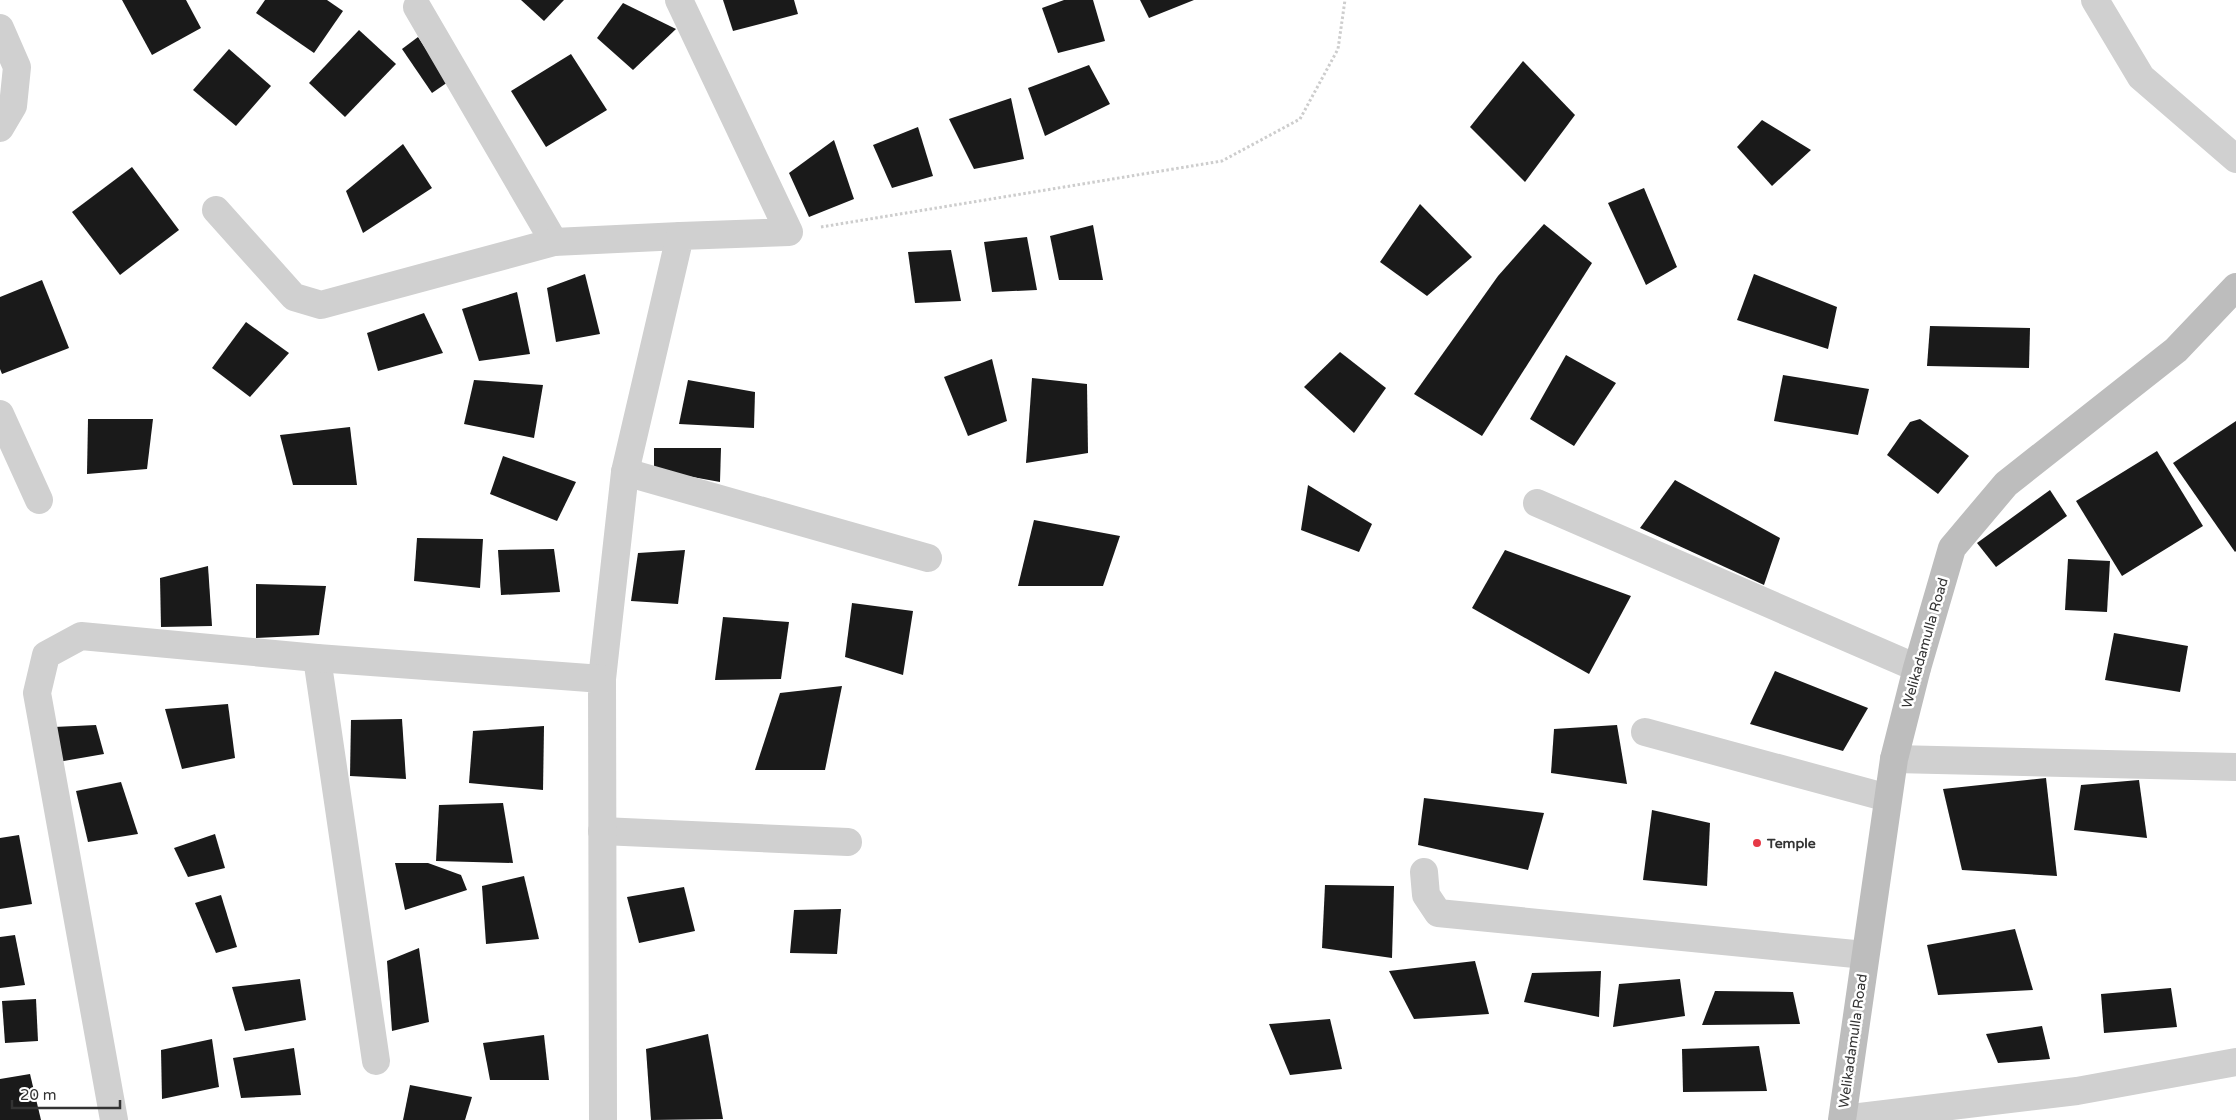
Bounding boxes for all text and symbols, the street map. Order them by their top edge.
street label: Welikadamulla Road [1898,576,1952,710]
place label: Temple [1766,835,1816,852]
marker: Temple [1751,837,1763,849]
street label: Welikadamulla Road [1835,973,1871,1109]
scale bar [12,1078,120,1110]
text: 20 m [20,1086,57,1104]

